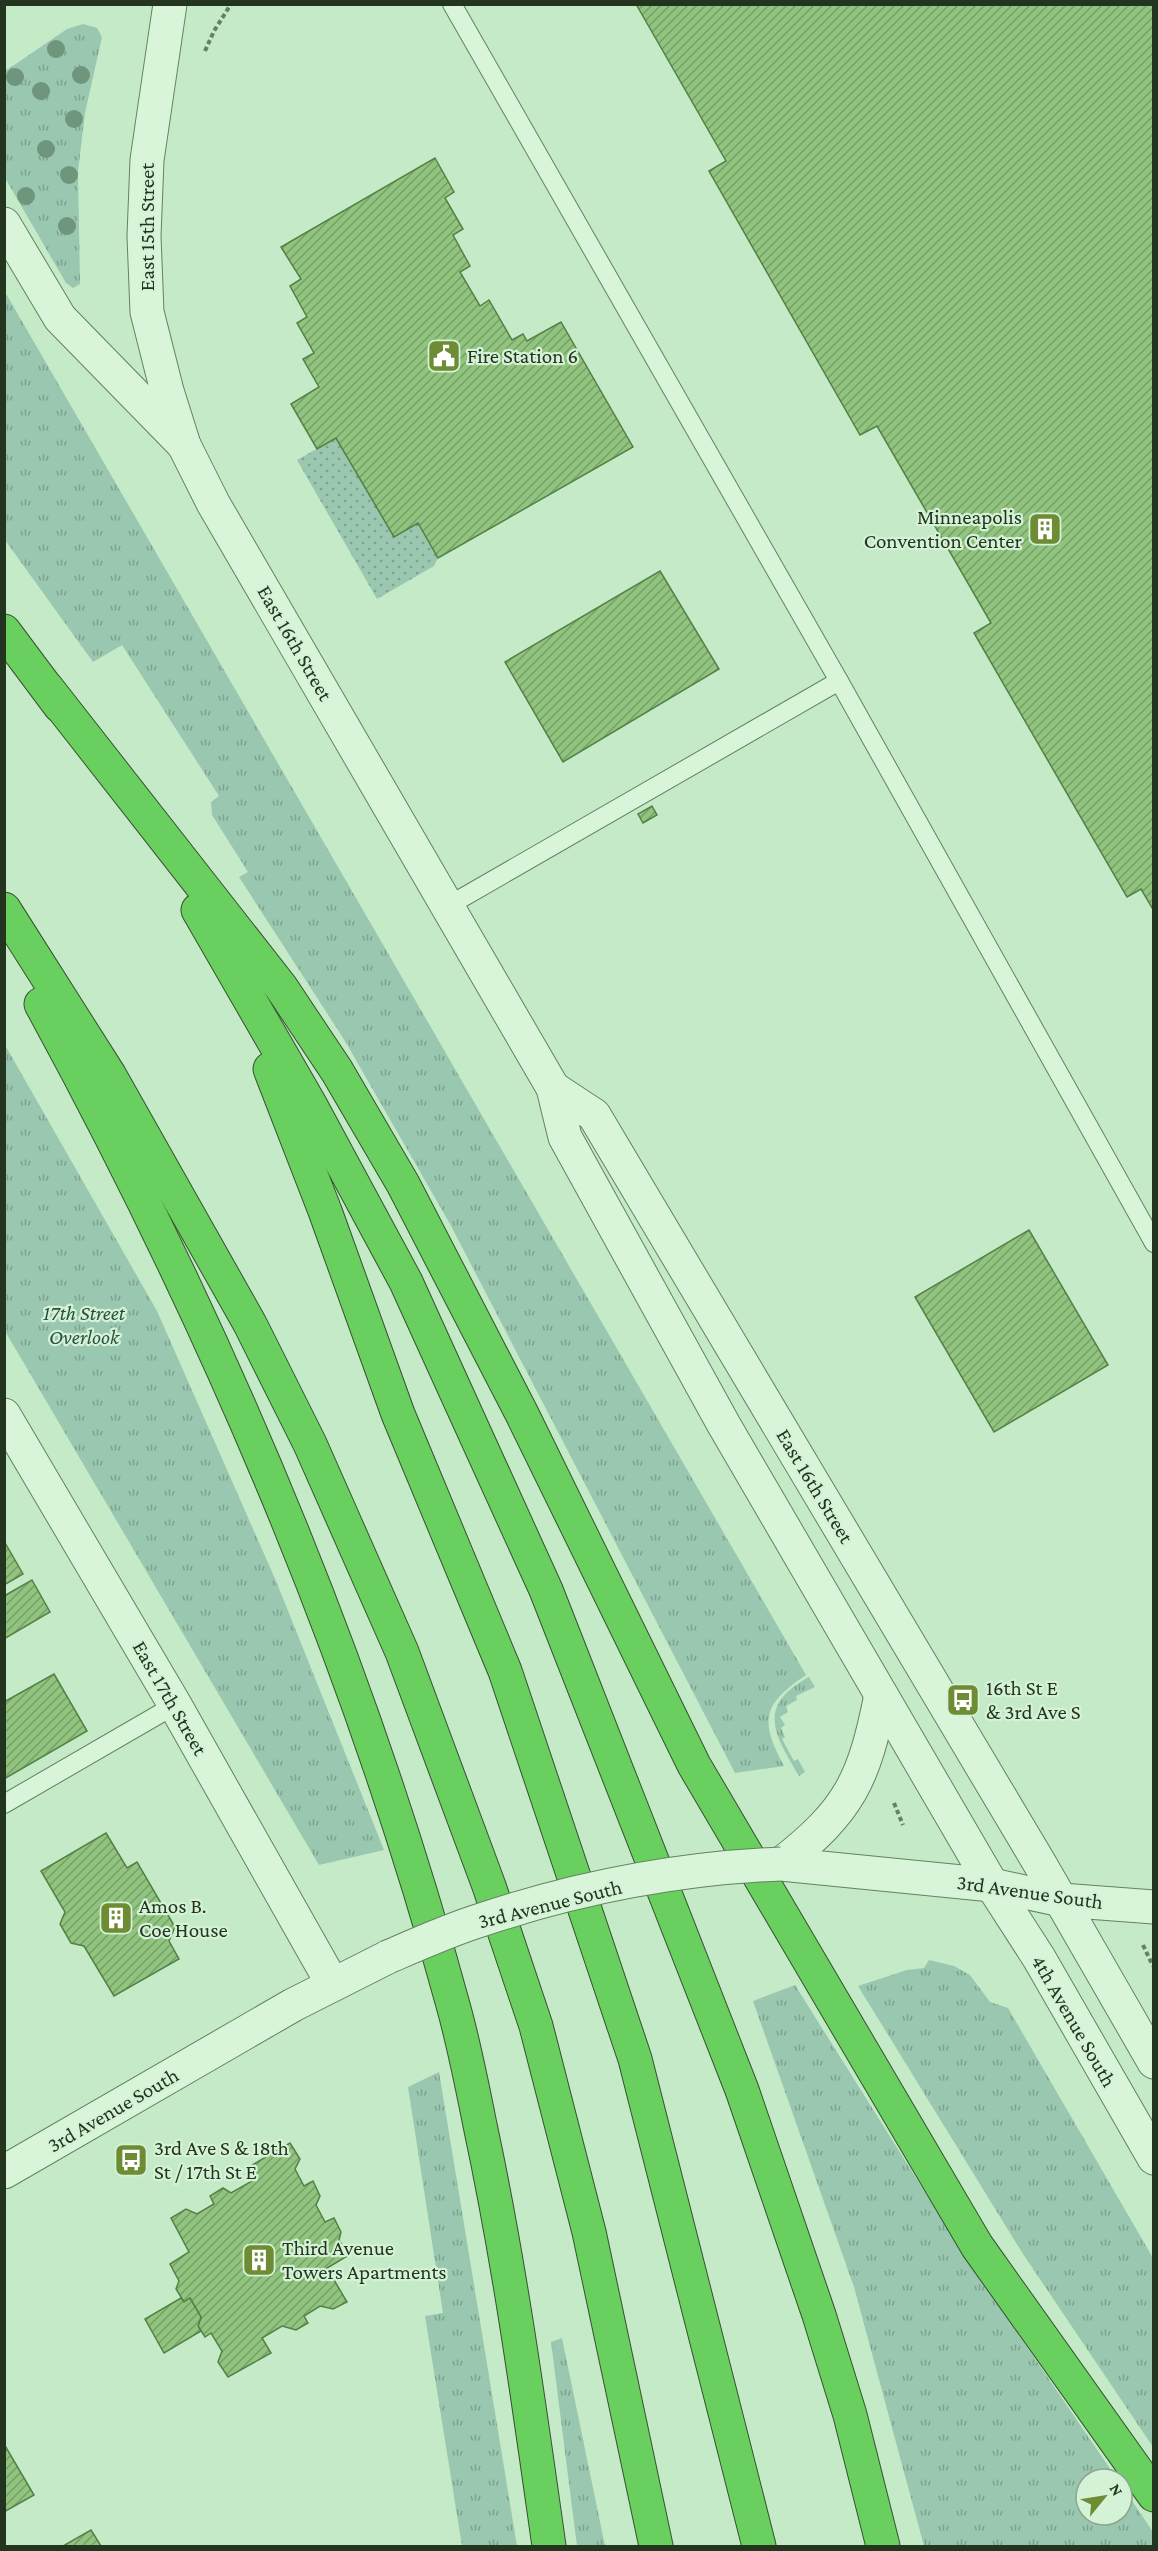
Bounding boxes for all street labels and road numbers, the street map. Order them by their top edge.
street label: East 15th Street [135,162,159,291]
street label: East 16th Street [252,581,338,706]
street label: East 16th Street [771,1424,859,1548]
street label: East 17th Street [128,1636,213,1760]
street label: 3rd Avenue South [955,1870,1105,1914]
street label: 3rd Avenue South [476,1875,624,1933]
street label: 4th Avenue South [1027,1951,1121,2091]
street label: 3rd Avenue South [43,2063,183,2157]

